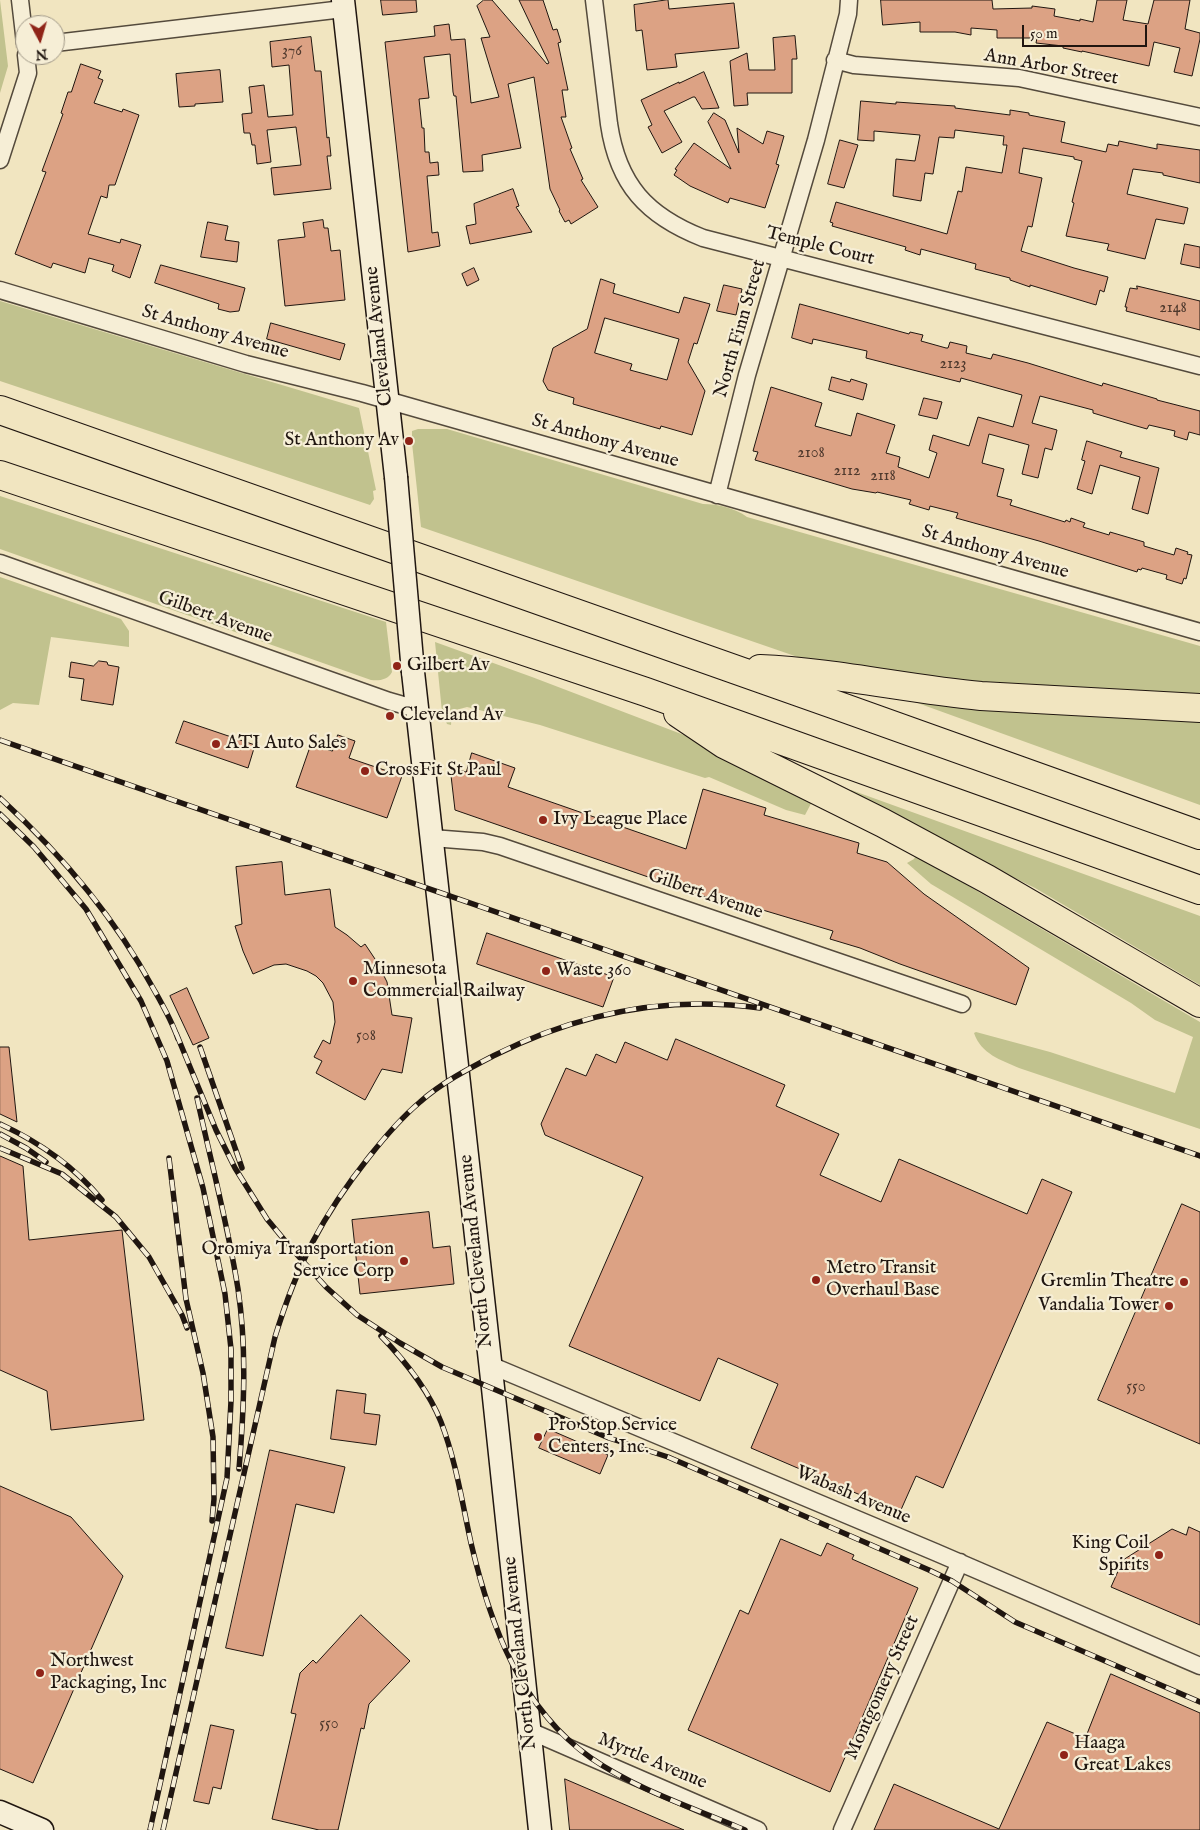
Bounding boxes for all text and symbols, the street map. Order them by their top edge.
north arrow [15,15,65,65]
scale bar [1025,15,1150,47]
text: 50 m [1030,24,1058,43]
house number: 376 [282,42,302,62]
text: N [34,44,48,64]
street label: Ann Arbor Street [982,45,1120,91]
street label: Temple Court [763,223,877,271]
street label: North Finn Street [710,257,772,401]
street label: Cleveland Avenue [361,265,399,407]
house number: 2148 [1159,299,1187,319]
street label: St Anthony Avenue [139,301,291,365]
house number: 2123 [940,355,966,375]
street label: St Anthony Avenue [529,410,681,474]
place label: St Anthony Av [285,430,399,452]
marker: St Anthony Av [403,435,415,447]
house number: 2108 [797,444,825,464]
house number: 2112 [834,462,860,482]
house number: 2118 [870,467,896,487]
street label: St Anthony Avenue [919,521,1071,585]
street label: Gilbert Avenue [155,587,275,649]
place label: Gilbert Av [407,655,490,677]
marker: Gilbert Av [391,660,403,672]
place label: Cleveland Av [400,705,503,727]
marker: Cleveland Av [384,710,396,722]
place label: ATI Auto Sales [226,733,347,755]
marker: ATI Auto Sales [210,738,222,750]
place label: CrossFit St Paul [375,760,501,782]
marker: CrossFit St Paul [359,765,371,777]
place label: Ivy League Place [553,809,688,831]
marker: Ivy League Place [537,814,549,826]
street label: Gilbert Avenue [645,865,765,925]
place label: Minnesota Commercial Railway [363,959,525,1003]
place label: Waste 360 [556,960,632,982]
marker: Waste 360 [540,965,552,977]
marker: Minnesota Commercial Railway [347,975,359,987]
house number: 508 [356,1027,376,1047]
street label: North Cleveland Avenue [456,1153,498,1349]
place label: Oromiya Transportation Service Corp [201,1239,394,1283]
marker: Oromiya Transportation Service Corp [398,1255,410,1267]
place label: Metro Transit Overhaul Base [826,1258,939,1302]
place label: Gremlin Theatre [1041,1271,1174,1293]
marker: Metro Transit Overhaul Base [810,1274,822,1286]
marker: Gremlin Theatre [1178,1276,1190,1288]
place label: Vandalia Tower [1038,1295,1159,1317]
marker: Vandalia Tower [1163,1300,1175,1312]
house number: 550 [1126,1378,1146,1398]
place label: Pro Stop Service Centers, Inc. [548,1415,677,1459]
marker: Pro Stop Service Centers, Inc. [532,1431,544,1443]
street label: Wabash Avenue [792,1462,914,1530]
place label: King Coil Spirits [1072,1533,1149,1577]
marker: King Coil Spirits [1153,1549,1165,1561]
street label: North Cleveland Avenue [500,1555,542,1751]
street label: Montgomery Street [841,1612,925,1764]
place label: Northwest Packaging, Inc [50,1651,167,1695]
marker: Northwest Packaging, Inc [34,1667,46,1679]
house number: 550 [319,1715,339,1735]
street label: Myrtle Avenue [594,1729,710,1795]
place label: Haaga Great Lakes [1074,1733,1171,1777]
marker: Haaga Great Lakes [1058,1749,1070,1761]

